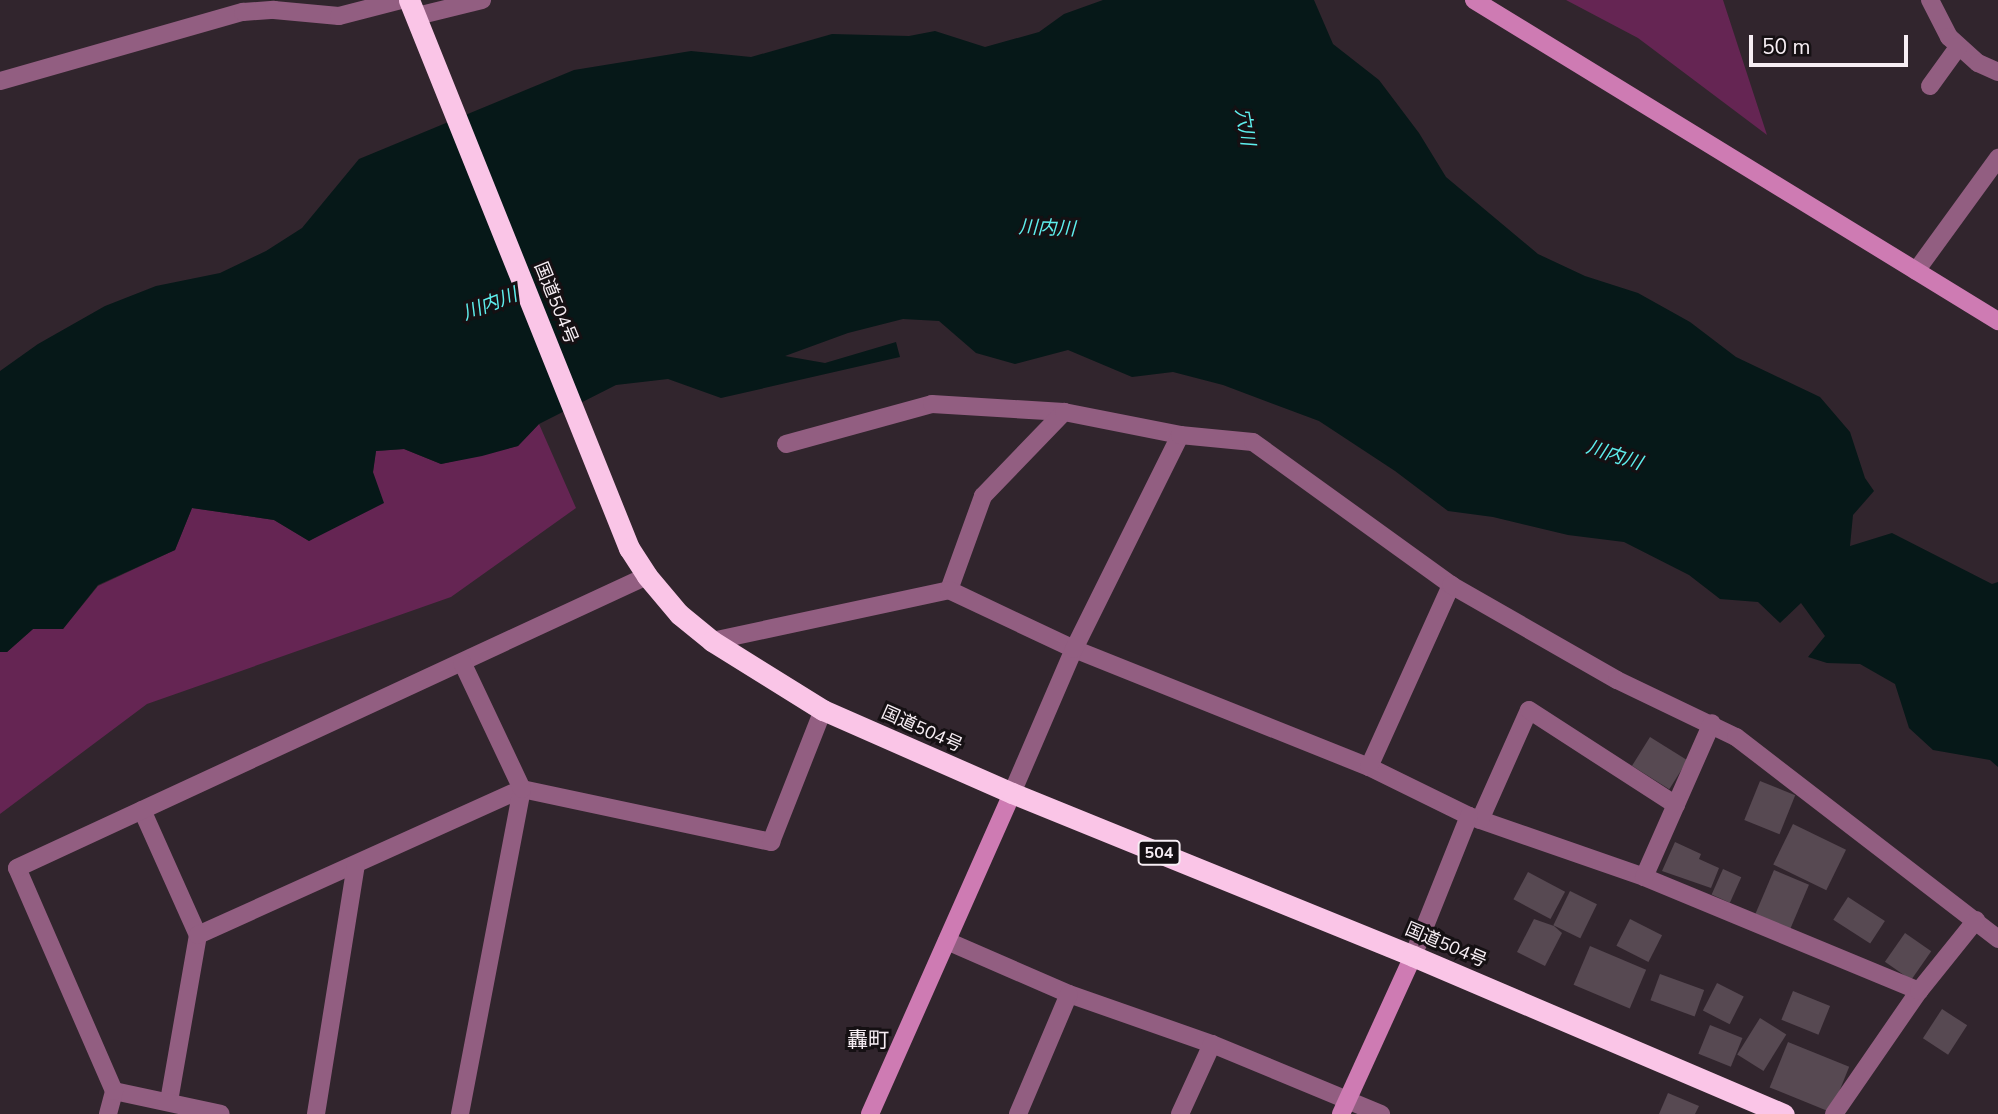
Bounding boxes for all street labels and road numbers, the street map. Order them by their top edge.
street label: 国道504号 [530,259,582,347]
street label: 国道504号 [878,702,966,756]
road number: 504 [1136,840,1182,866]
street label: 国道504号 [1402,918,1490,972]

